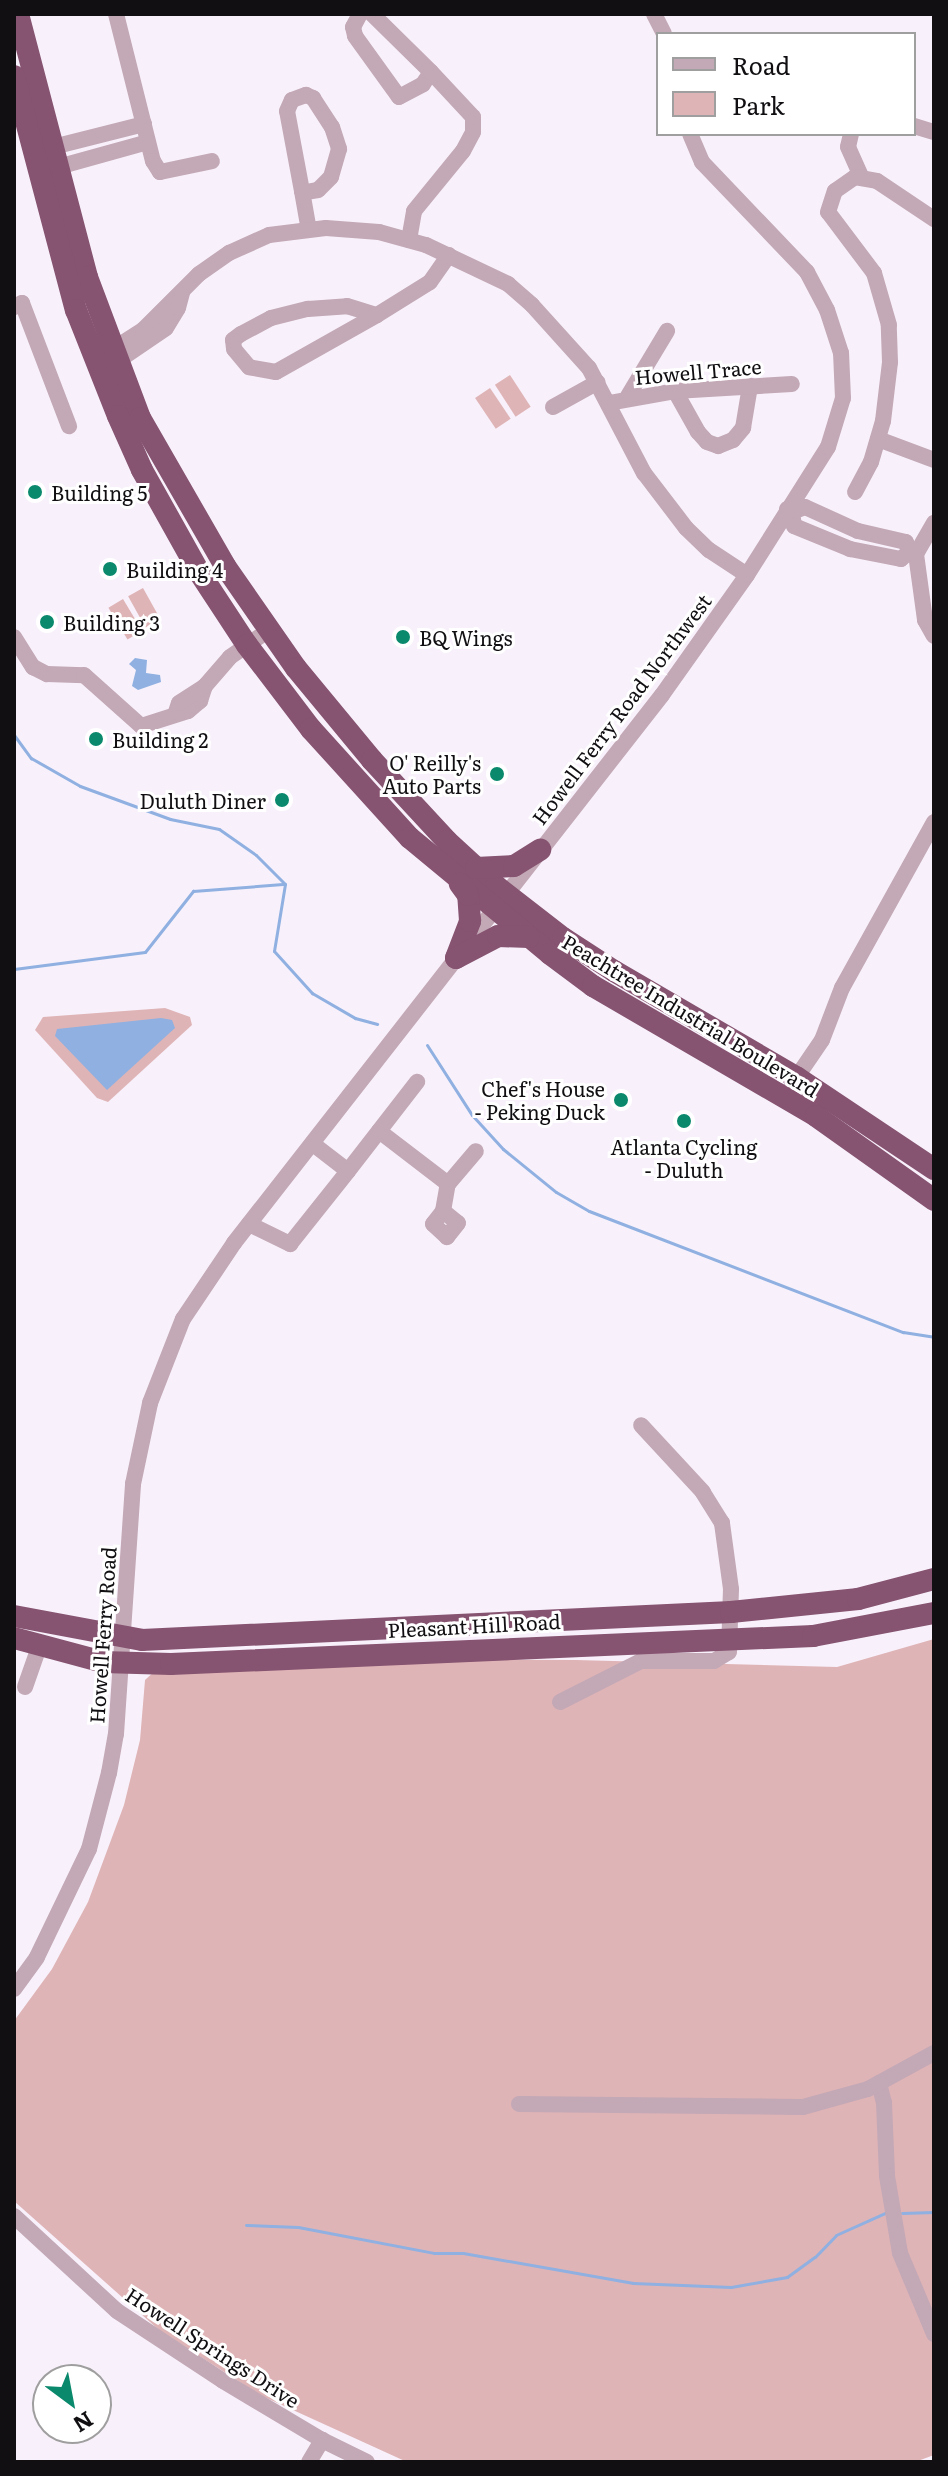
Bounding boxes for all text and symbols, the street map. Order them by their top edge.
legend [656,32,916,136]
text: Road [732,47,790,82]
text: Park [732,87,785,122]
street label: Howell Trace [634,354,762,388]
place label: Building 5 [51,480,147,504]
marker: Building 5 [26,483,44,501]
place label: Building 4 [126,557,223,581]
marker: Building 4 [101,560,119,578]
street label: Howell Ferry Road Northwest [526,589,716,829]
place label: Building 3 [63,610,160,634]
marker: Building 3 [38,613,56,631]
place label: BQ Wings [419,625,513,649]
marker: BQ Wings [394,628,412,646]
place label: Building 2 [112,727,208,751]
marker: Building 2 [87,730,105,748]
place label: O' Reilly's Auto Parts [383,750,481,797]
marker: O' Reilly's Auto Parts [488,765,506,783]
place label: Duluth Diner [139,788,266,812]
marker: Duluth Diner [273,791,291,809]
street label: Peachtree Industrial Boulevard [558,929,824,1101]
place label: Chef's House - Peking Duck [475,1076,605,1123]
marker: Chef's House - Peking Duck [612,1091,630,1109]
marker: Atlanta Cycling - Duluth [675,1112,693,1130]
place label: Atlanta Cycling - Duluth [611,1134,757,1181]
street label: Howell Ferry Road [84,1546,120,1724]
street label: Pleasant Hill Road [387,1608,561,1642]
street label: Howell Springs Drive [122,2282,304,2412]
north arrow [32,2364,112,2444]
text: N [67,2404,100,2442]

